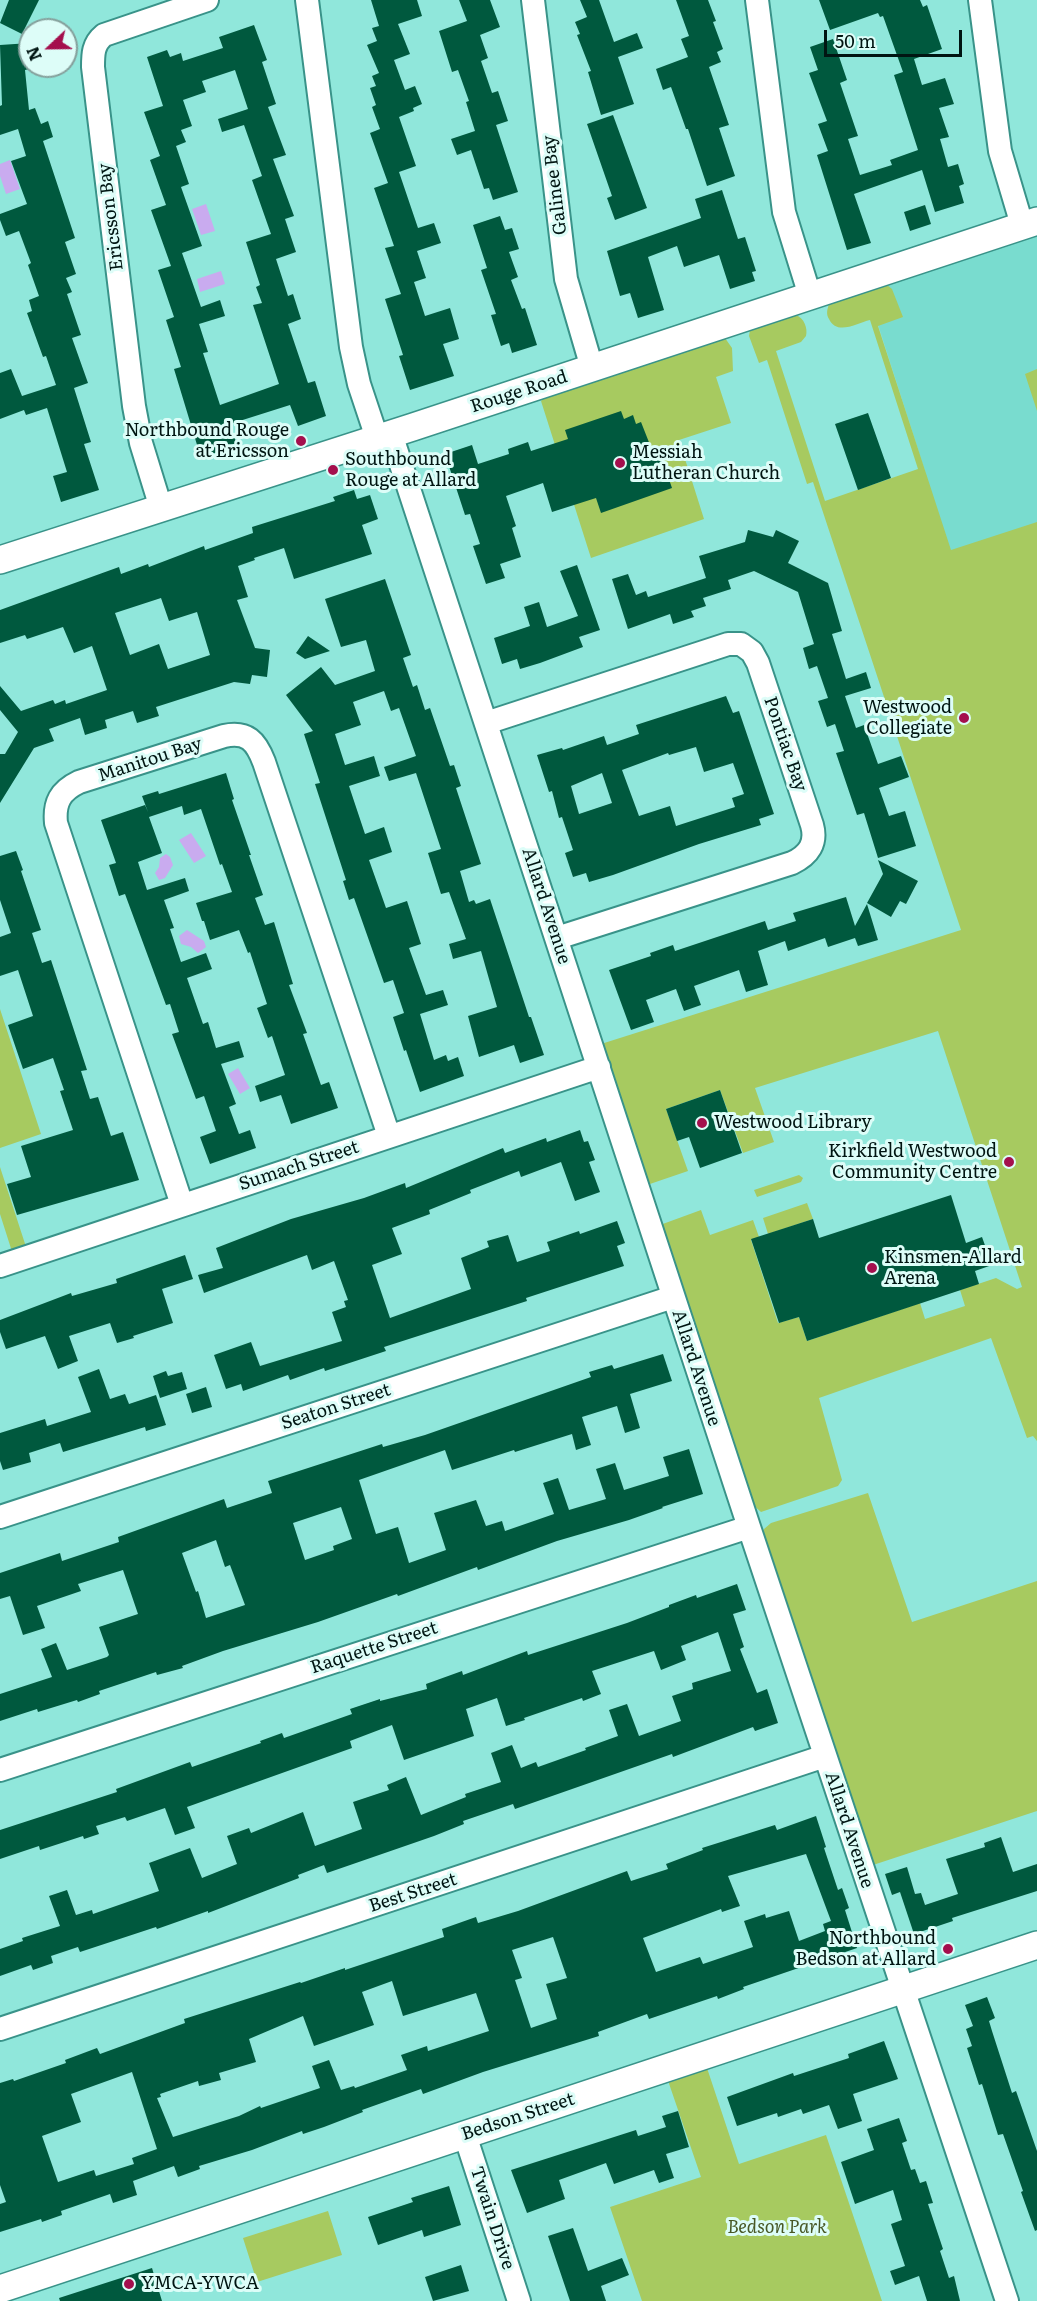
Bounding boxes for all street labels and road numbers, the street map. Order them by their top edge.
street label: Galinee Bay [538,134,572,236]
street label: Ericsson Bay [94,162,128,272]
street label: Rouge Road [468,366,570,418]
street label: Pontiac Bay [759,694,811,794]
street label: Manitou Bay [95,733,205,787]
street label: Allard Avenue [517,845,575,967]
street label: Sumach Street [236,1136,362,1196]
street label: Allard Avenue [667,1307,725,1429]
street label: Seaton Street [279,1379,393,1435]
street label: Raquette Street [308,1617,440,1679]
street label: Allard Avenue [820,1769,878,1891]
street label: Best Street [366,1869,460,1917]
street label: Bedson Street [459,2089,577,2145]
street label: Twain Drive [465,2164,519,2272]

